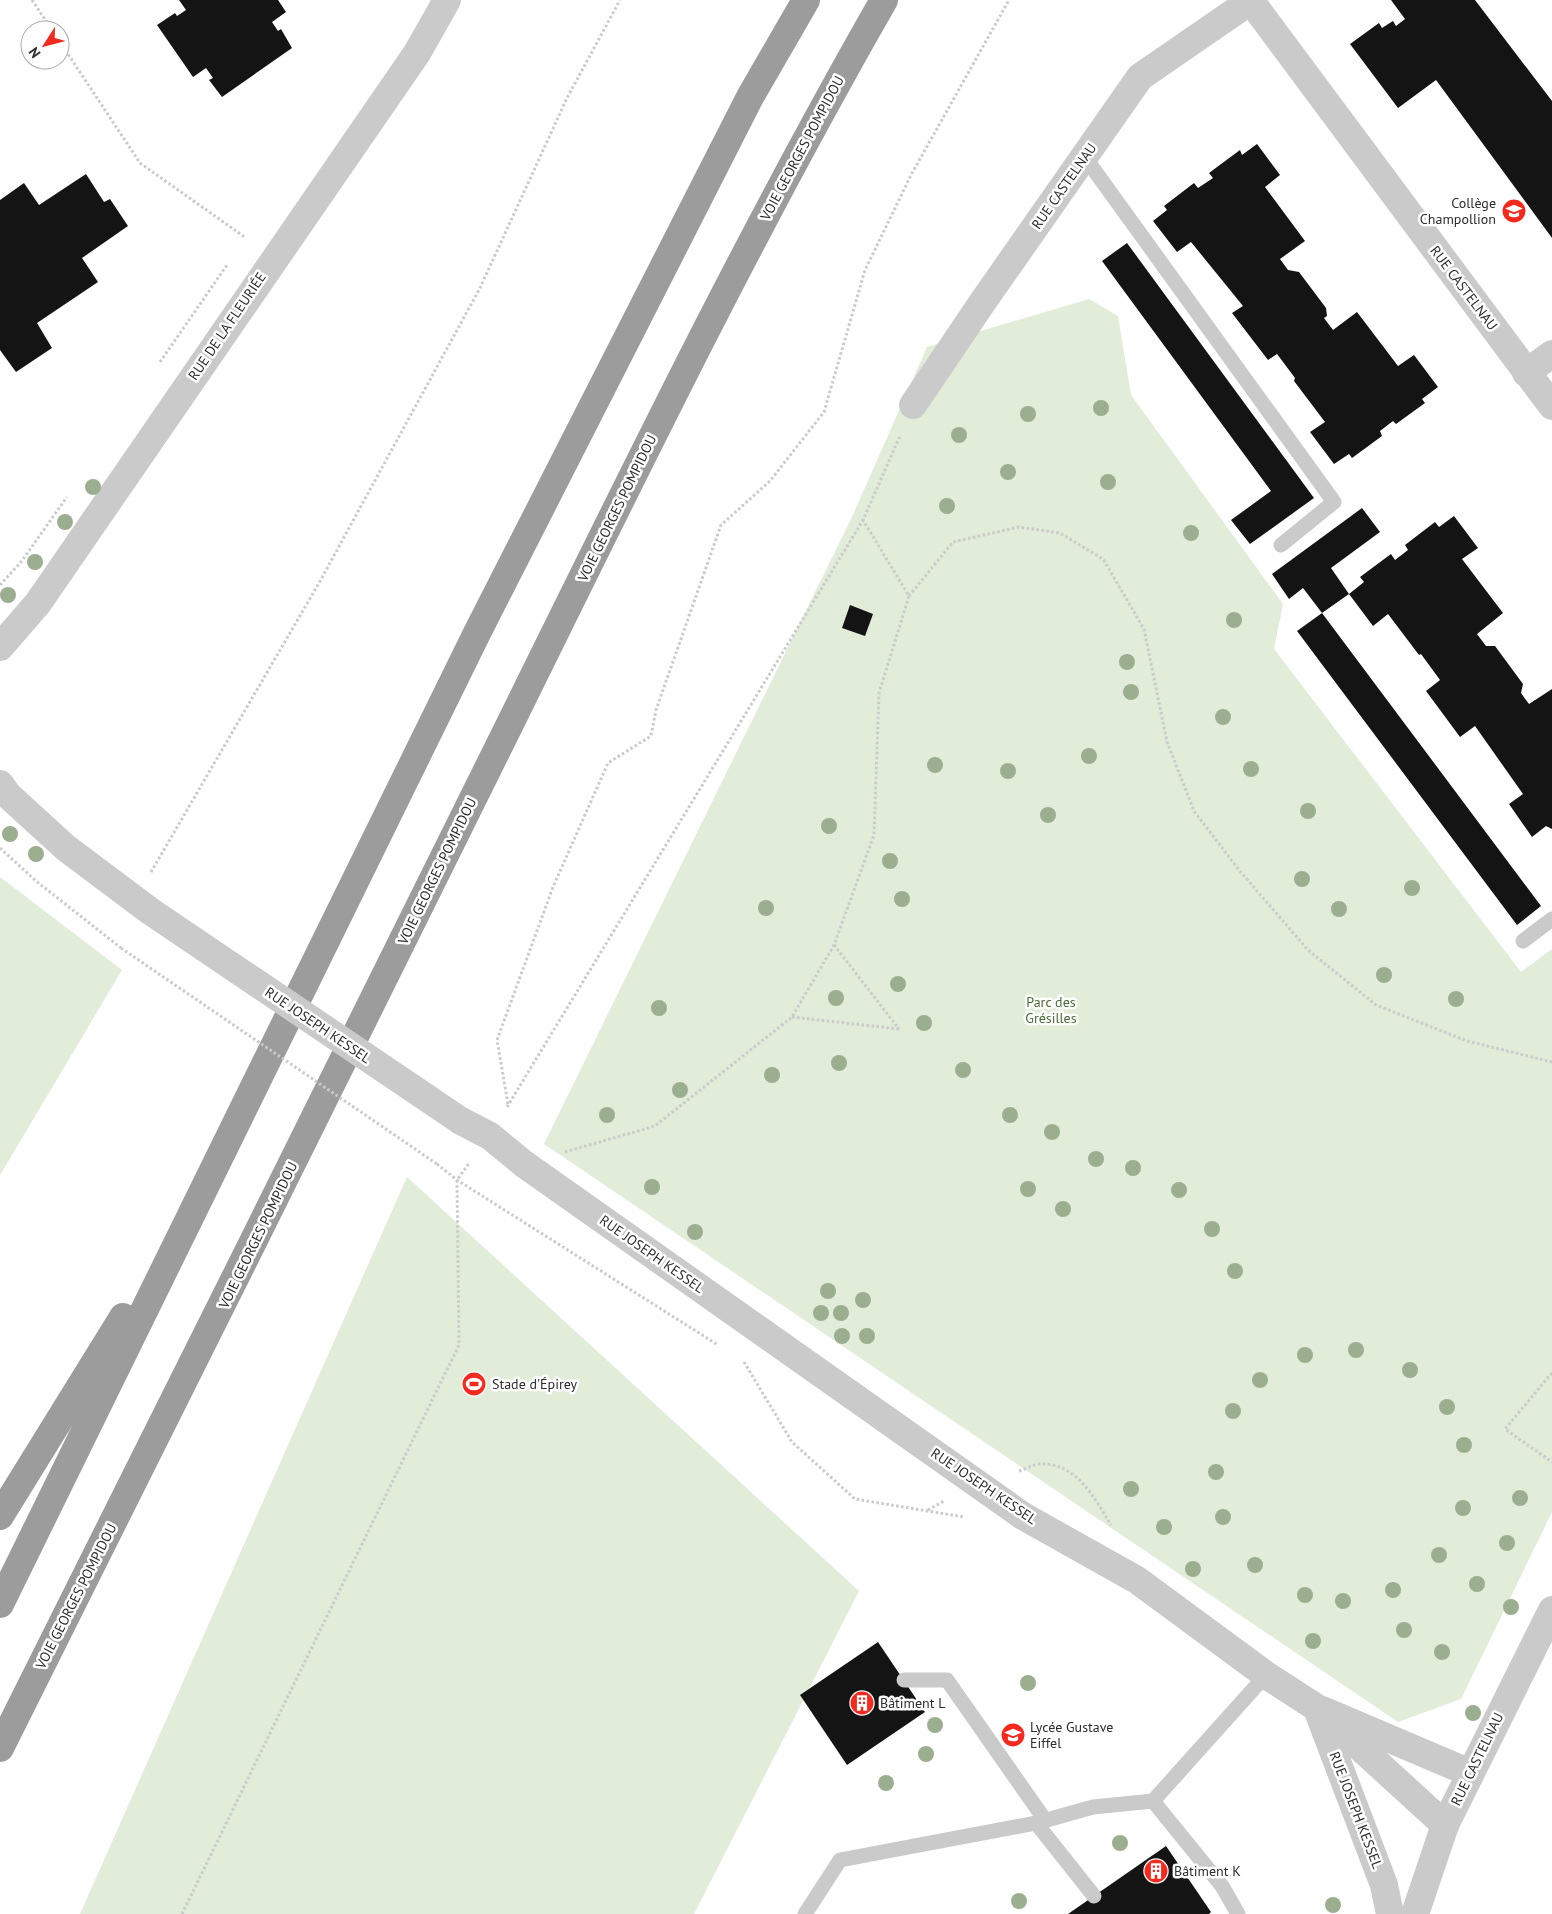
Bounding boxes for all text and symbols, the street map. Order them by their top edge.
north arrow [20,20,70,70]
text: N [24,44,44,62]
street label: VOIE GEORGES POMPIDOU [756,73,848,224]
street label: RUE CASTELNAU [1028,139,1100,233]
place label: Collège Champollion [1420,194,1496,228]
school or university icon: Collège Champollion [1501,198,1527,224]
street label: RUE CASTELNAU [1426,242,1502,334]
street label: RUE DE LA FLEURIÉE [184,269,270,383]
street label: VOIE GEORGES POMPIDOU [573,432,660,585]
street label: VOIE GEORGES POMPIDOU [393,795,480,948]
street label: RUE JOSEPH KESSEL [262,983,374,1067]
park label: Parc des Grésilles [1025,993,1077,1027]
street label: VOIE GEORGES POMPIDOU [214,1159,301,1312]
street label: RUE JOSEPH KESSEL [596,1211,708,1297]
sports icon: Stade d'Épirey [461,1371,487,1397]
place label: Stade d'Épirey [492,1375,577,1393]
street label: RUE JOSEPH KESSEL [928,1444,1040,1528]
street label: VOIE GEORGES POMPIDOU [31,1520,121,1673]
building icon: Bâtiment L [849,1690,875,1716]
place label: Bâtiment L [880,1694,945,1712]
street label: RUE CASTELNAU [1447,1710,1507,1808]
place label: Lycée Gustave Eiffel [1030,1718,1113,1752]
school or university icon: Lycée Gustave Eiffel [1000,1722,1026,1748]
street label: RUE JOSEPH KESSEL [1325,1749,1387,1871]
building icon: Bâtiment K [1143,1858,1169,1884]
place label: Bâtiment K [1174,1862,1241,1880]

